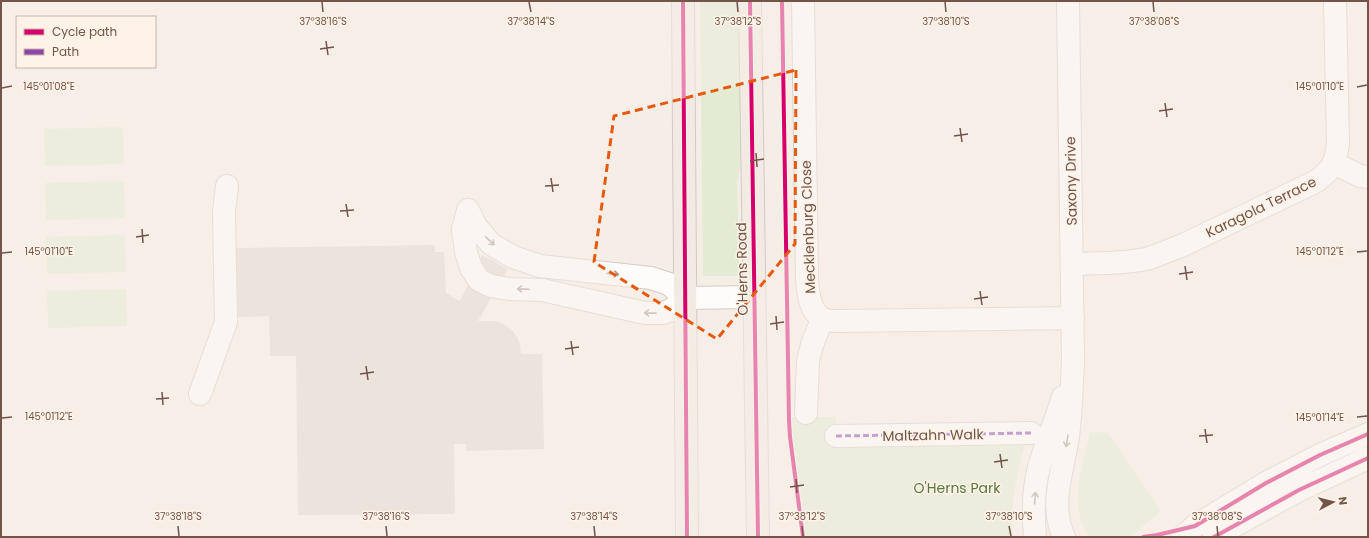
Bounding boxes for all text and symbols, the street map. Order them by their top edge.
text: 37°38'16"S [299,14,347,29]
text: 37°38'14"S [507,14,555,29]
text: 37°38'12"S [715,14,762,29]
text: 37°38'10"S [922,14,970,29]
text: 37°38'08"S [1129,14,1179,29]
legend [16,16,156,68]
text: Cycle path [52,23,117,40]
text: Path [52,43,79,60]
text: 145°01'08"E [23,79,75,94]
text: 145°01'10"E [1296,79,1344,94]
street label: Saxony Drive [1060,136,1082,226]
street label: Mecklenburg Close [796,160,820,294]
street label: Karagola Terrace [1202,171,1320,242]
street label: O'Herns Road [731,222,753,316]
one-way arrow [485,236,495,246]
text: 145°01'10"E [25,244,73,259]
text: 145°01'12"E [1296,244,1344,259]
one-way arrow [606,270,619,278]
one-way arrow [517,285,530,293]
one-way arrow [644,309,657,317]
text: 145°01'12"E [25,409,73,424]
text: 145°01'14"E [1296,410,1344,425]
street label: Maltzahn Walk [882,424,985,446]
one-way arrow [1063,434,1071,447]
park label: O'Herns Park [914,478,1001,498]
north arrow [1313,482,1353,522]
one-way arrow [1031,492,1039,505]
text: N [1334,496,1351,506]
text: 37°38'18"S [154,509,202,524]
text: 37°38'16"S [362,509,410,524]
text: 37°38'14"S [570,509,618,524]
text: 37°38'12"S [779,509,826,524]
text: 37°38'10"S [985,509,1033,524]
text: 37°38'08"S [1192,509,1242,524]

